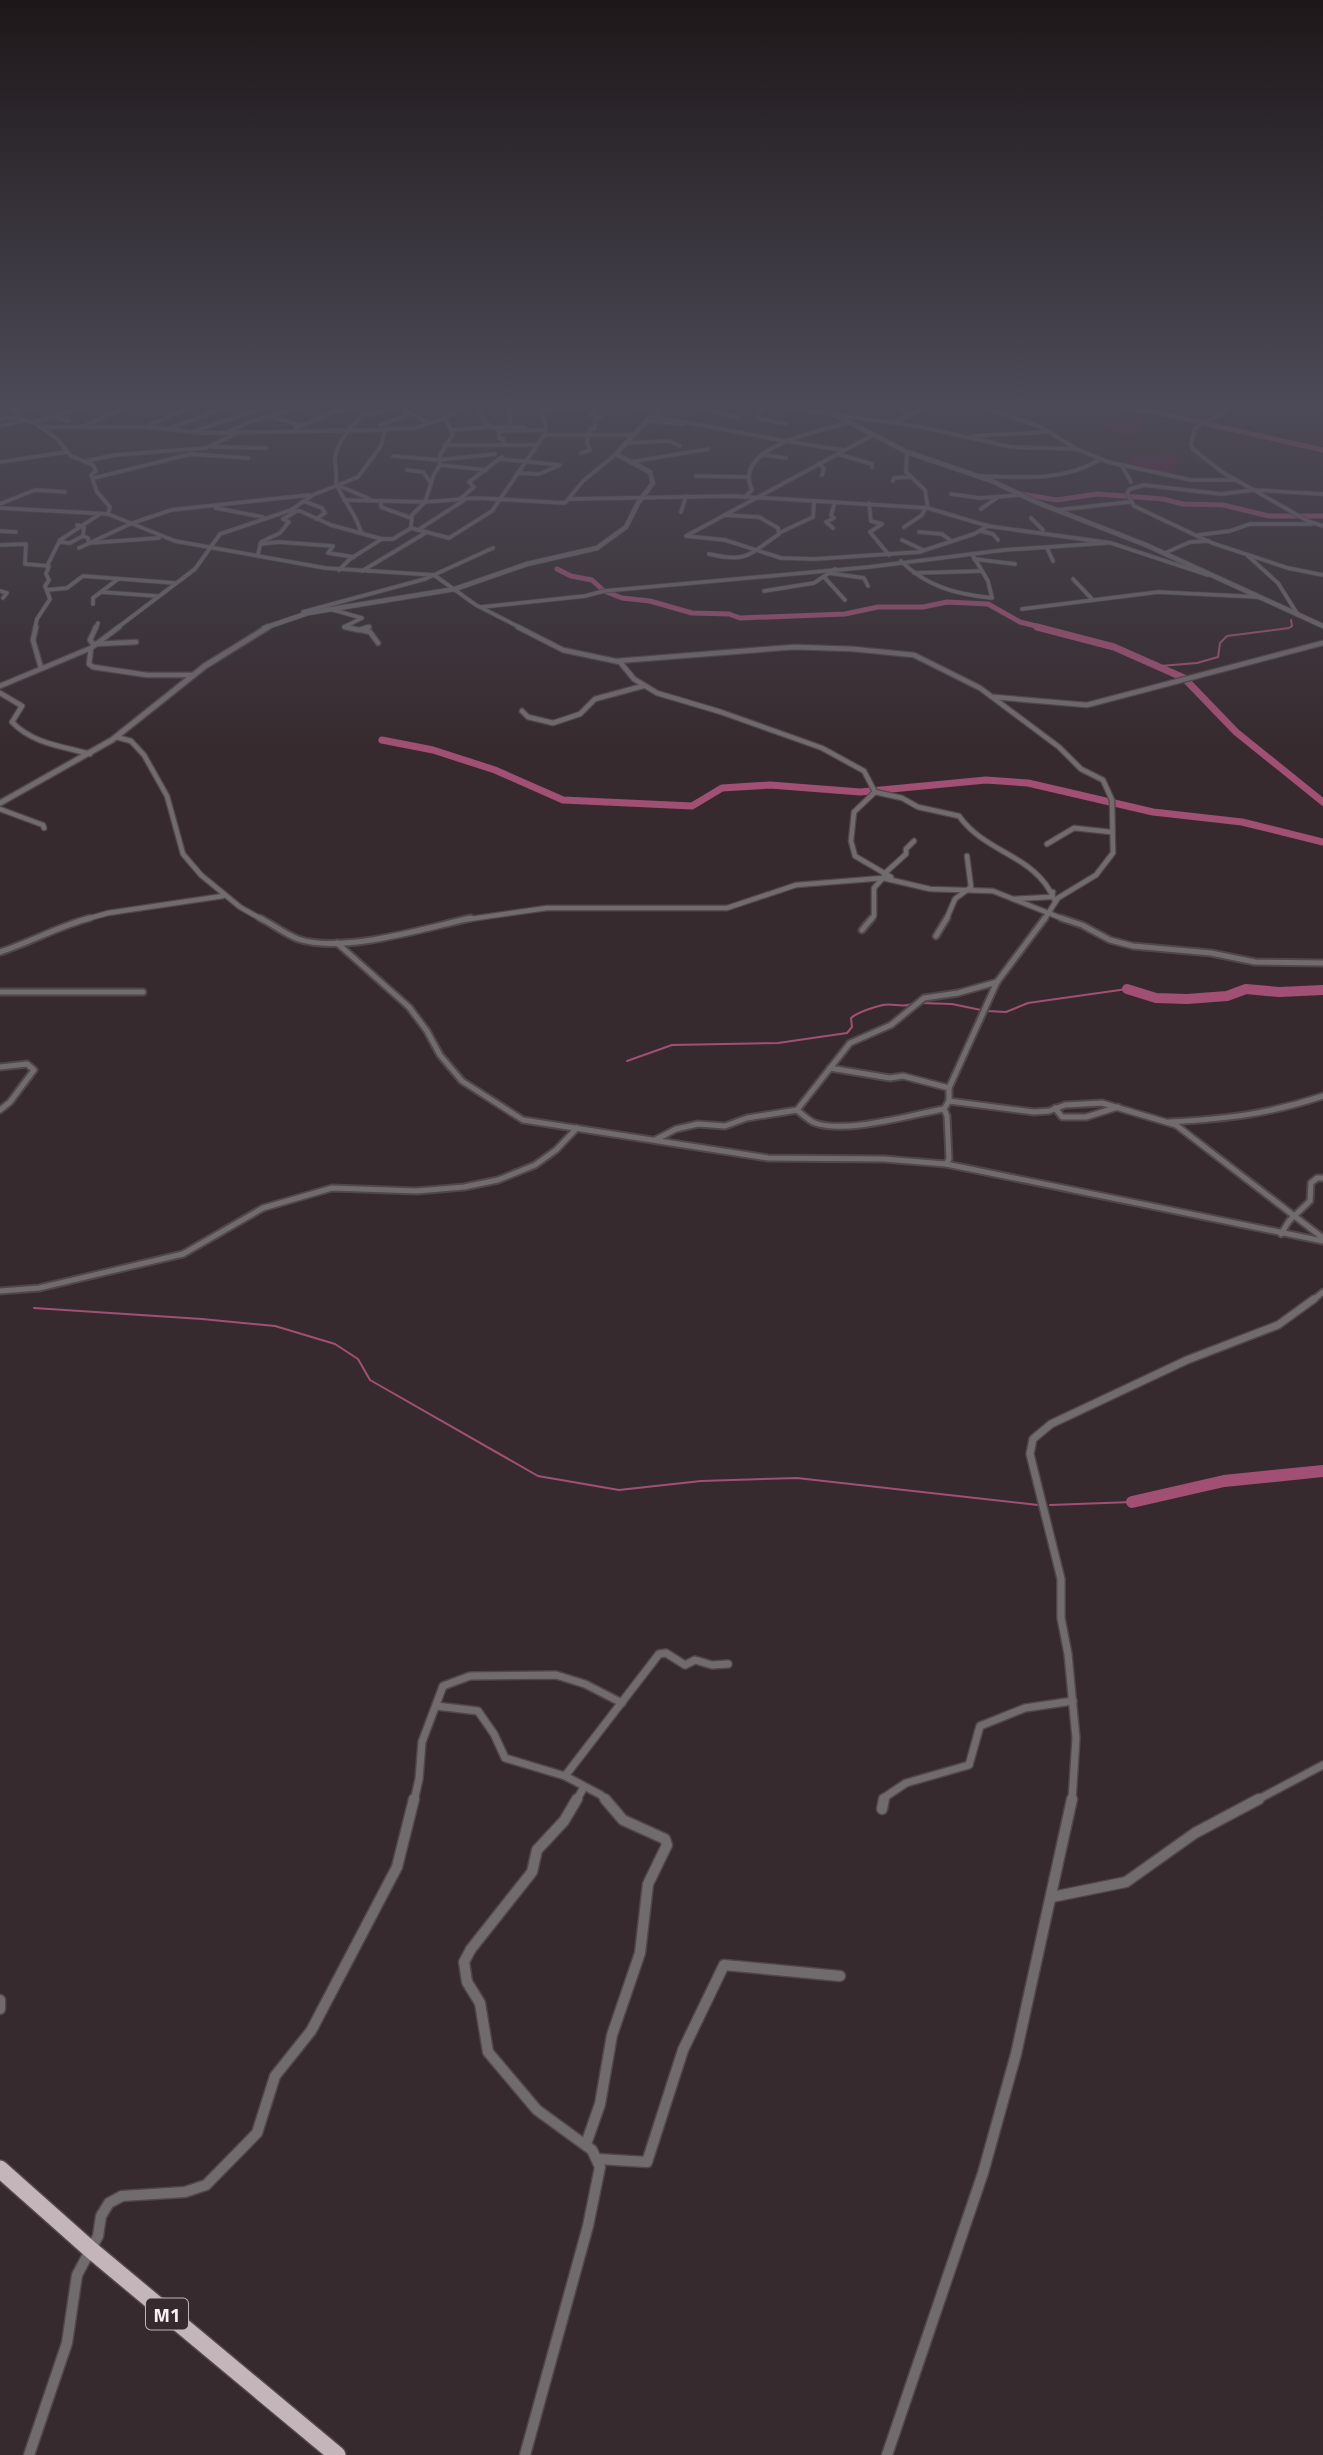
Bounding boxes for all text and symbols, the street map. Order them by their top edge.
road number: M1 [146,2298,188,2330]

